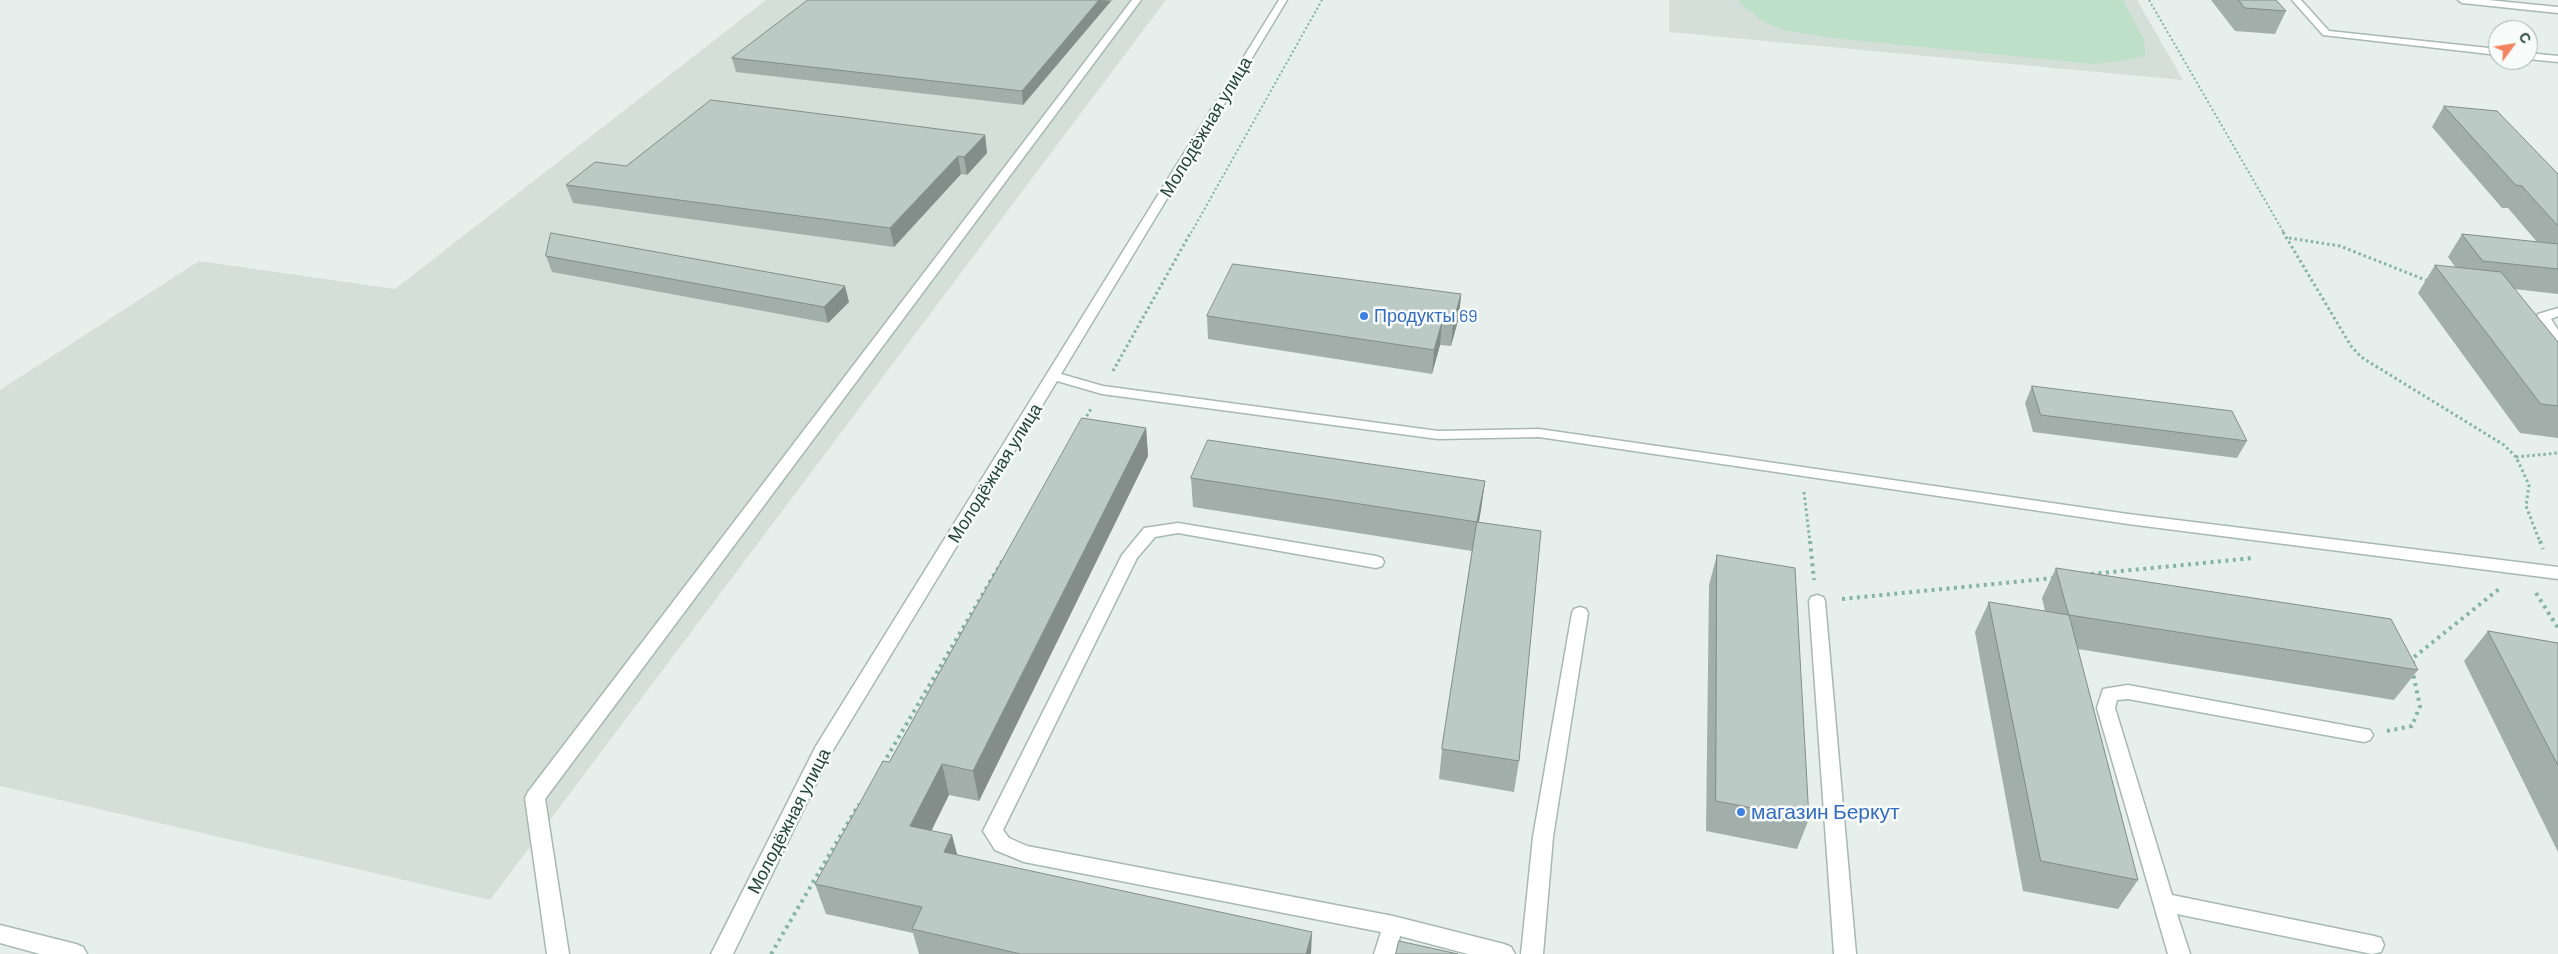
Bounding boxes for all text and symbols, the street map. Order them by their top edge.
north arrow [2488,20,2538,70]
text: С [2516,29,2535,46]
street label: Молодёжная улица [1155,53,1257,201]
place label: Продукты 69 [1374,305,1478,327]
marker: Продукты 69 [1358,310,1370,322]
street label: Молодёжная улица [943,399,1047,547]
street label: Молодёжная улица [743,745,835,897]
place label: магазин Беркут [1751,799,1900,825]
marker: магазин Беркут [1735,806,1747,818]

